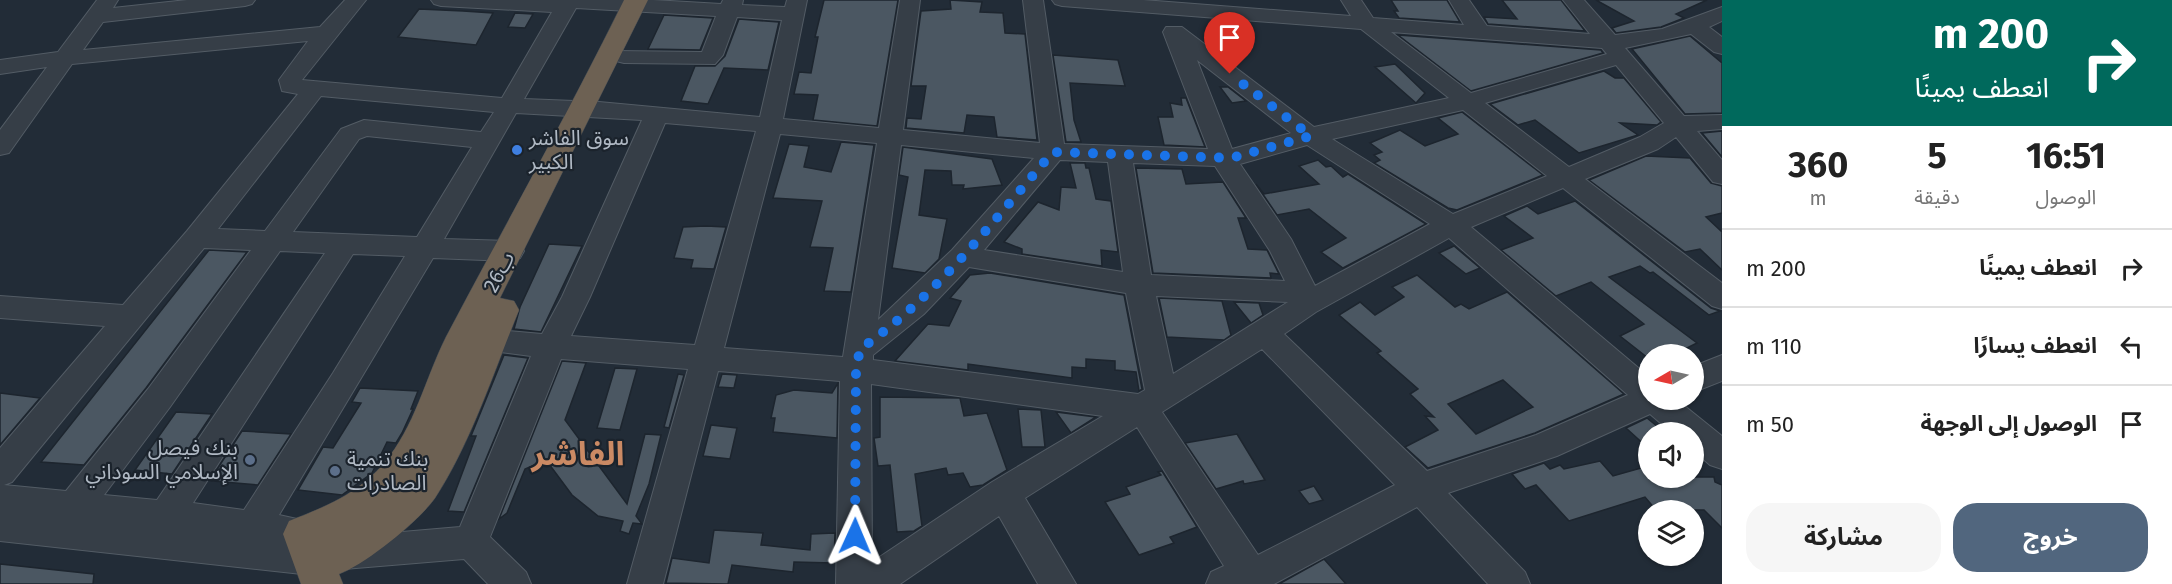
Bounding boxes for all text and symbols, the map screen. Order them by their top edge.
text: 200 m [1933,9,2049,59]
pin [1204,12,1255,74]
icon: arrive [1213,21,1246,54]
icon: right [2070,24,2148,102]
text: انعطف يمينًا [1914,72,2049,104]
place label: سوق الفاشر الكبير [528,125,629,175]
text: 5 [1927,134,1947,178]
text: 16:51 [2026,134,2106,178]
marker: سوق الفاشر الكبير [510,143,524,157]
text: 360 [1788,143,1848,187]
text: دقيقة [1914,185,1960,209]
text: الوصول [2036,185,2096,209]
text: m [1810,186,1827,210]
street label: 26ب [478,247,520,297]
icon: right [2115,252,2148,285]
text: انعطف يمينًا [1979,254,2097,281]
text: 200 m [1746,255,1806,282]
icon: left [2115,330,2148,363]
text: انعطف يسارًا [1974,332,2097,359]
text: 110 m [1746,333,1802,360]
north arrow [1638,344,1704,410]
map controls [1638,344,1704,566]
icon: arrive [2115,408,2148,441]
text: الوصول إلى الوجهة [1920,410,2097,437]
text: 50 m [1746,411,1794,438]
button: sound [1638,422,1704,488]
district label: الفاشر [530,434,624,474]
place label: بنك فيصل الإسلامي السوداني [85,435,238,488]
place label: بنك تنمية الصادرات [347,446,428,496]
marker: بنك فيصل الإسلامي السوداني [243,453,257,467]
marker: بنك تنمية الصادرات [328,464,342,478]
button: layers [1638,500,1704,566]
button: مشاركة [1746,503,1941,572]
button: خروج [1953,503,2148,572]
position arrow [823,504,887,568]

